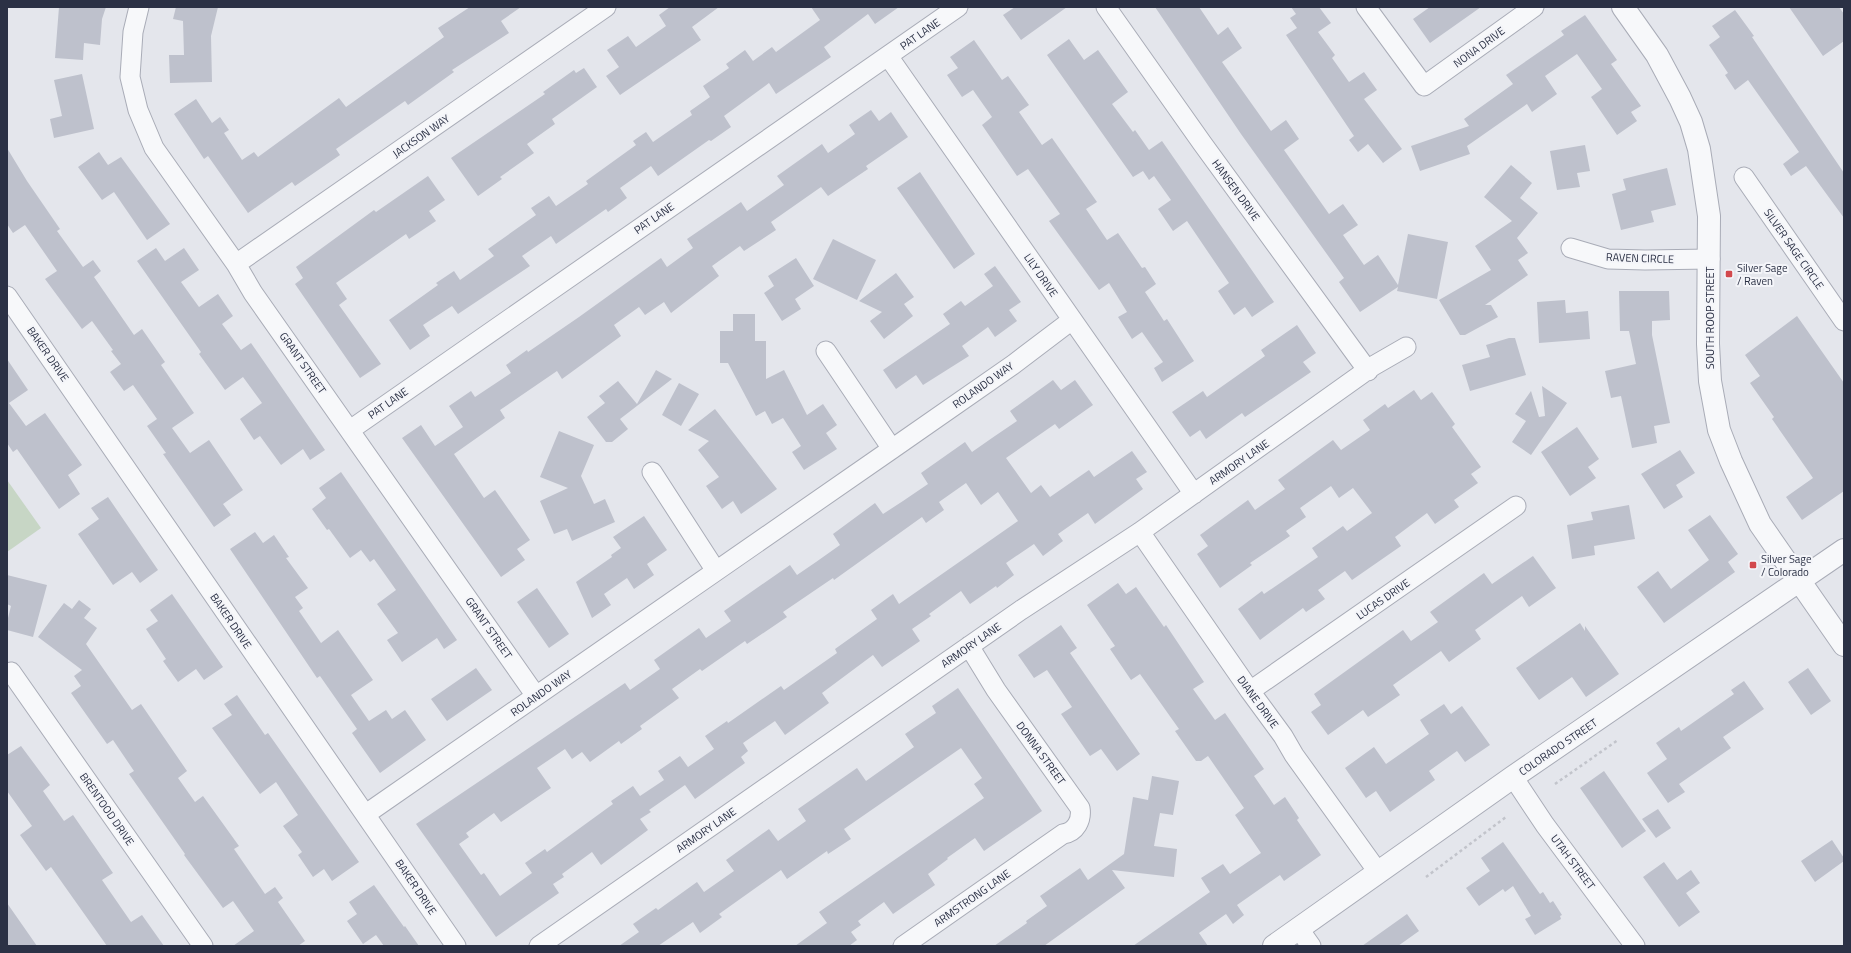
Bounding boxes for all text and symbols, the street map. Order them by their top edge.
street label: PAT LANE [897,14,943,54]
street label: NONA DRIVE [1450,23,1508,71]
street label: JACKSON WAY [389,110,453,162]
street label: HANSEN DRIVE [1208,156,1264,224]
street label: PAT LANE [631,198,677,238]
street label: SILVER SAGE CIRCLE [1760,205,1828,293]
street label: RAVEN CIRCLE [1606,249,1674,267]
street label: LILY DRIVE [1020,250,1062,300]
place label: Silver Sage / Raven [1737,260,1788,289]
street label: SOUTH ROOP STREET [1702,266,1718,369]
marker: Silver Sage / Raven [1724,269,1734,279]
street label: BAKER DRIVE [23,323,73,385]
street label: GRANT STREET [276,329,330,397]
street label: ROLANDO WAY [949,358,1017,412]
street label: PAT LANE [365,383,411,423]
street label: ARMORY LANE [1206,435,1272,489]
place label: Silver Sage / Colorado [1761,551,1812,580]
marker: Silver Sage / Colorado [1748,560,1758,570]
street label: LUCAS DRIVE [1353,575,1413,623]
street label: BAKER DRIVE [207,590,255,652]
street label: GRANT STREET [462,594,516,662]
street label: ARMORY LANE [938,618,1004,672]
street label: ROLANDO WAY [507,666,575,720]
street label: DIANE DRIVE [1233,672,1283,732]
street label: COLORADO STREET [1515,715,1601,779]
street label: DONNA STREET [1013,718,1070,788]
street label: BRENTOOD DRIVE [76,769,138,849]
street label: ARMORY LANE [673,803,739,857]
street label: UTAH STREET [1547,831,1599,893]
street label: BAKER DRIVE [392,856,440,918]
street label: ARMSTRONG LANE [930,866,1014,930]

